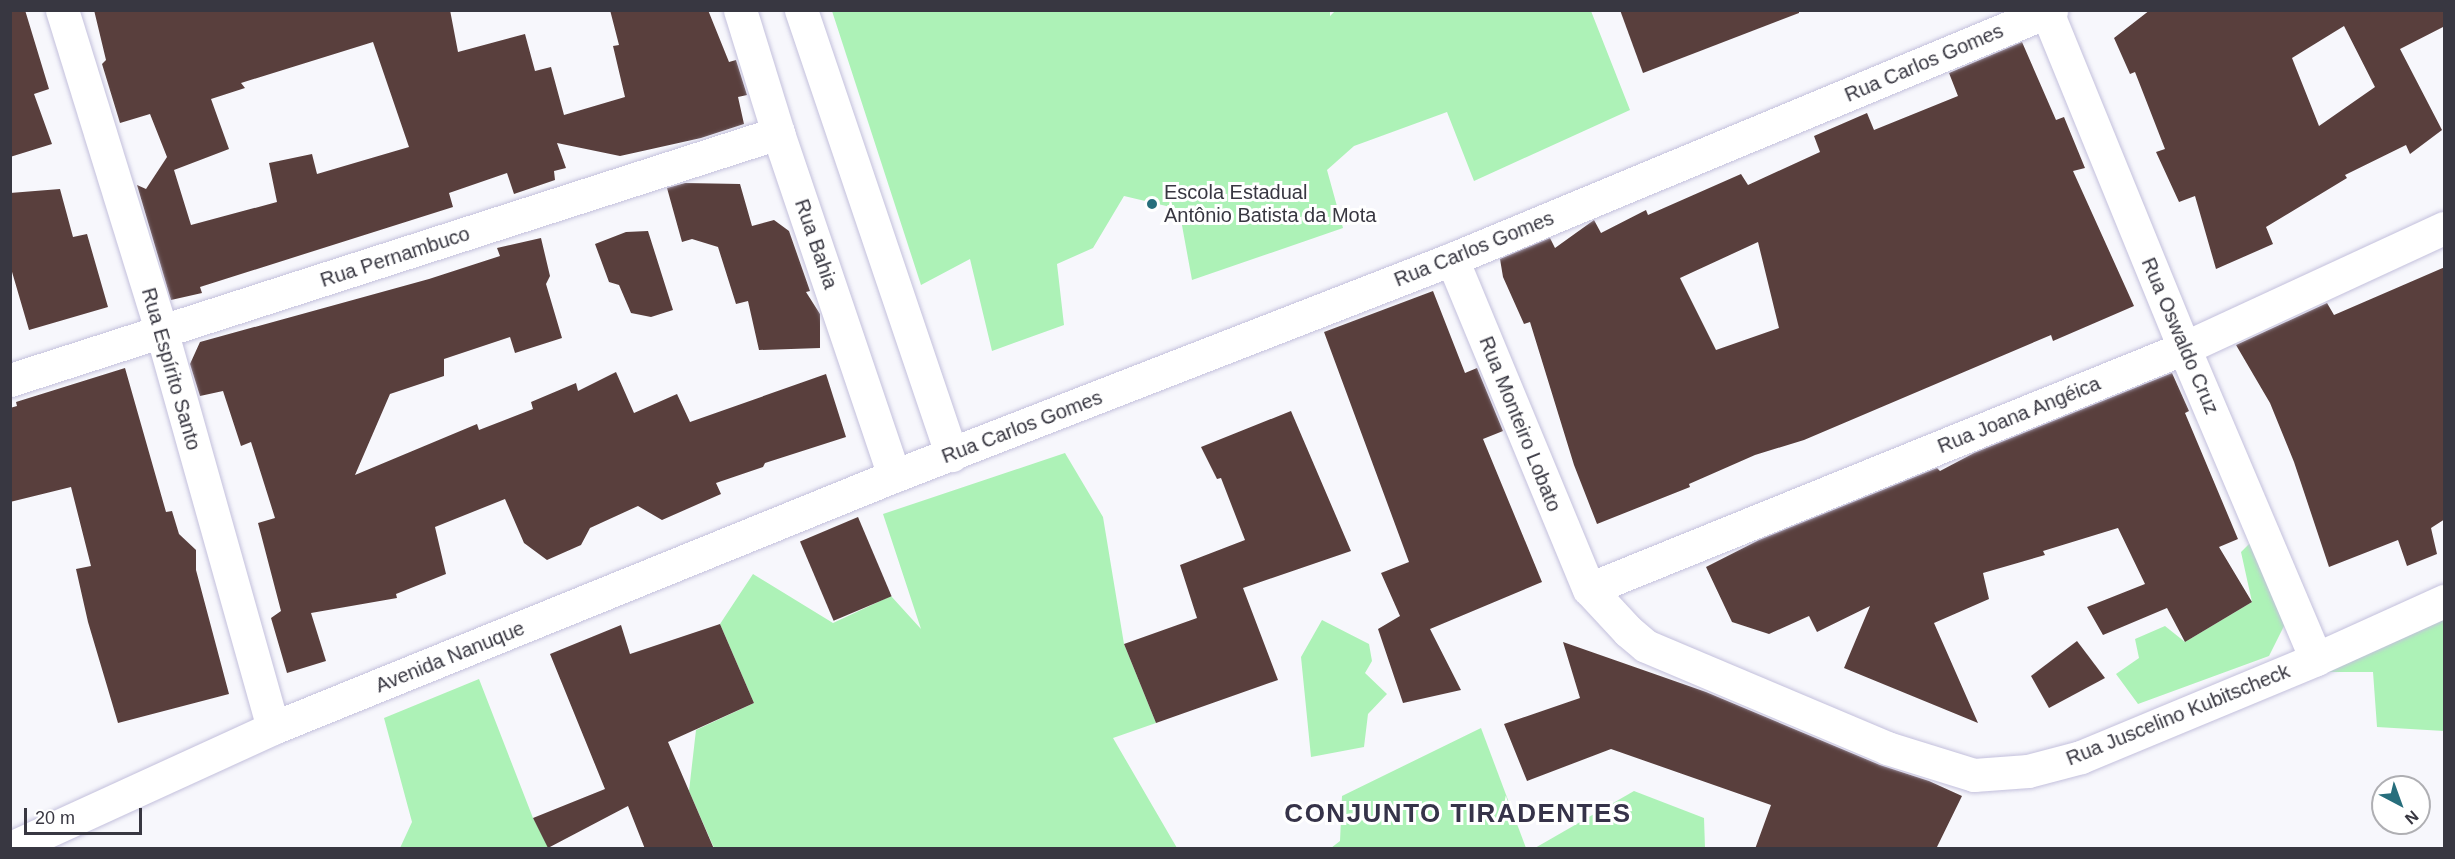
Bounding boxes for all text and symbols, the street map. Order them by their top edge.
street label: Rua Carlos Gomes [1841,19,2007,107]
place label: Escola Estadual Antônio Batista da Mota [1164,180,1376,227]
street label: Rua Bahia [789,196,843,292]
marker: Escola Estadual Antônio Batista da Mota [1145,197,1159,211]
street label: Rua Carlos Gomes [1391,206,1557,292]
street label: Rua Pernambuco [317,222,473,292]
street label: Rua Oswaldo Cruz [2136,254,2224,418]
street label: Rua Espírito Santo [136,285,206,453]
street label: Rua Monteiro Lobato [1474,333,1566,515]
street label: Rua Joana Angéica [1934,371,2104,459]
street label: Rua Carlos Gomes [938,385,1106,469]
street label: Avenida Nanuque [372,616,528,698]
street label: Rua Juscelino Kubitscheck [2063,659,2293,771]
north arrow [2371,775,2431,835]
scale bar [27,796,146,834]
district label: CONJUNTO TIRADENTES [1284,798,1632,830]
text: N [2402,807,2422,828]
text: 20 m [35,808,75,828]

